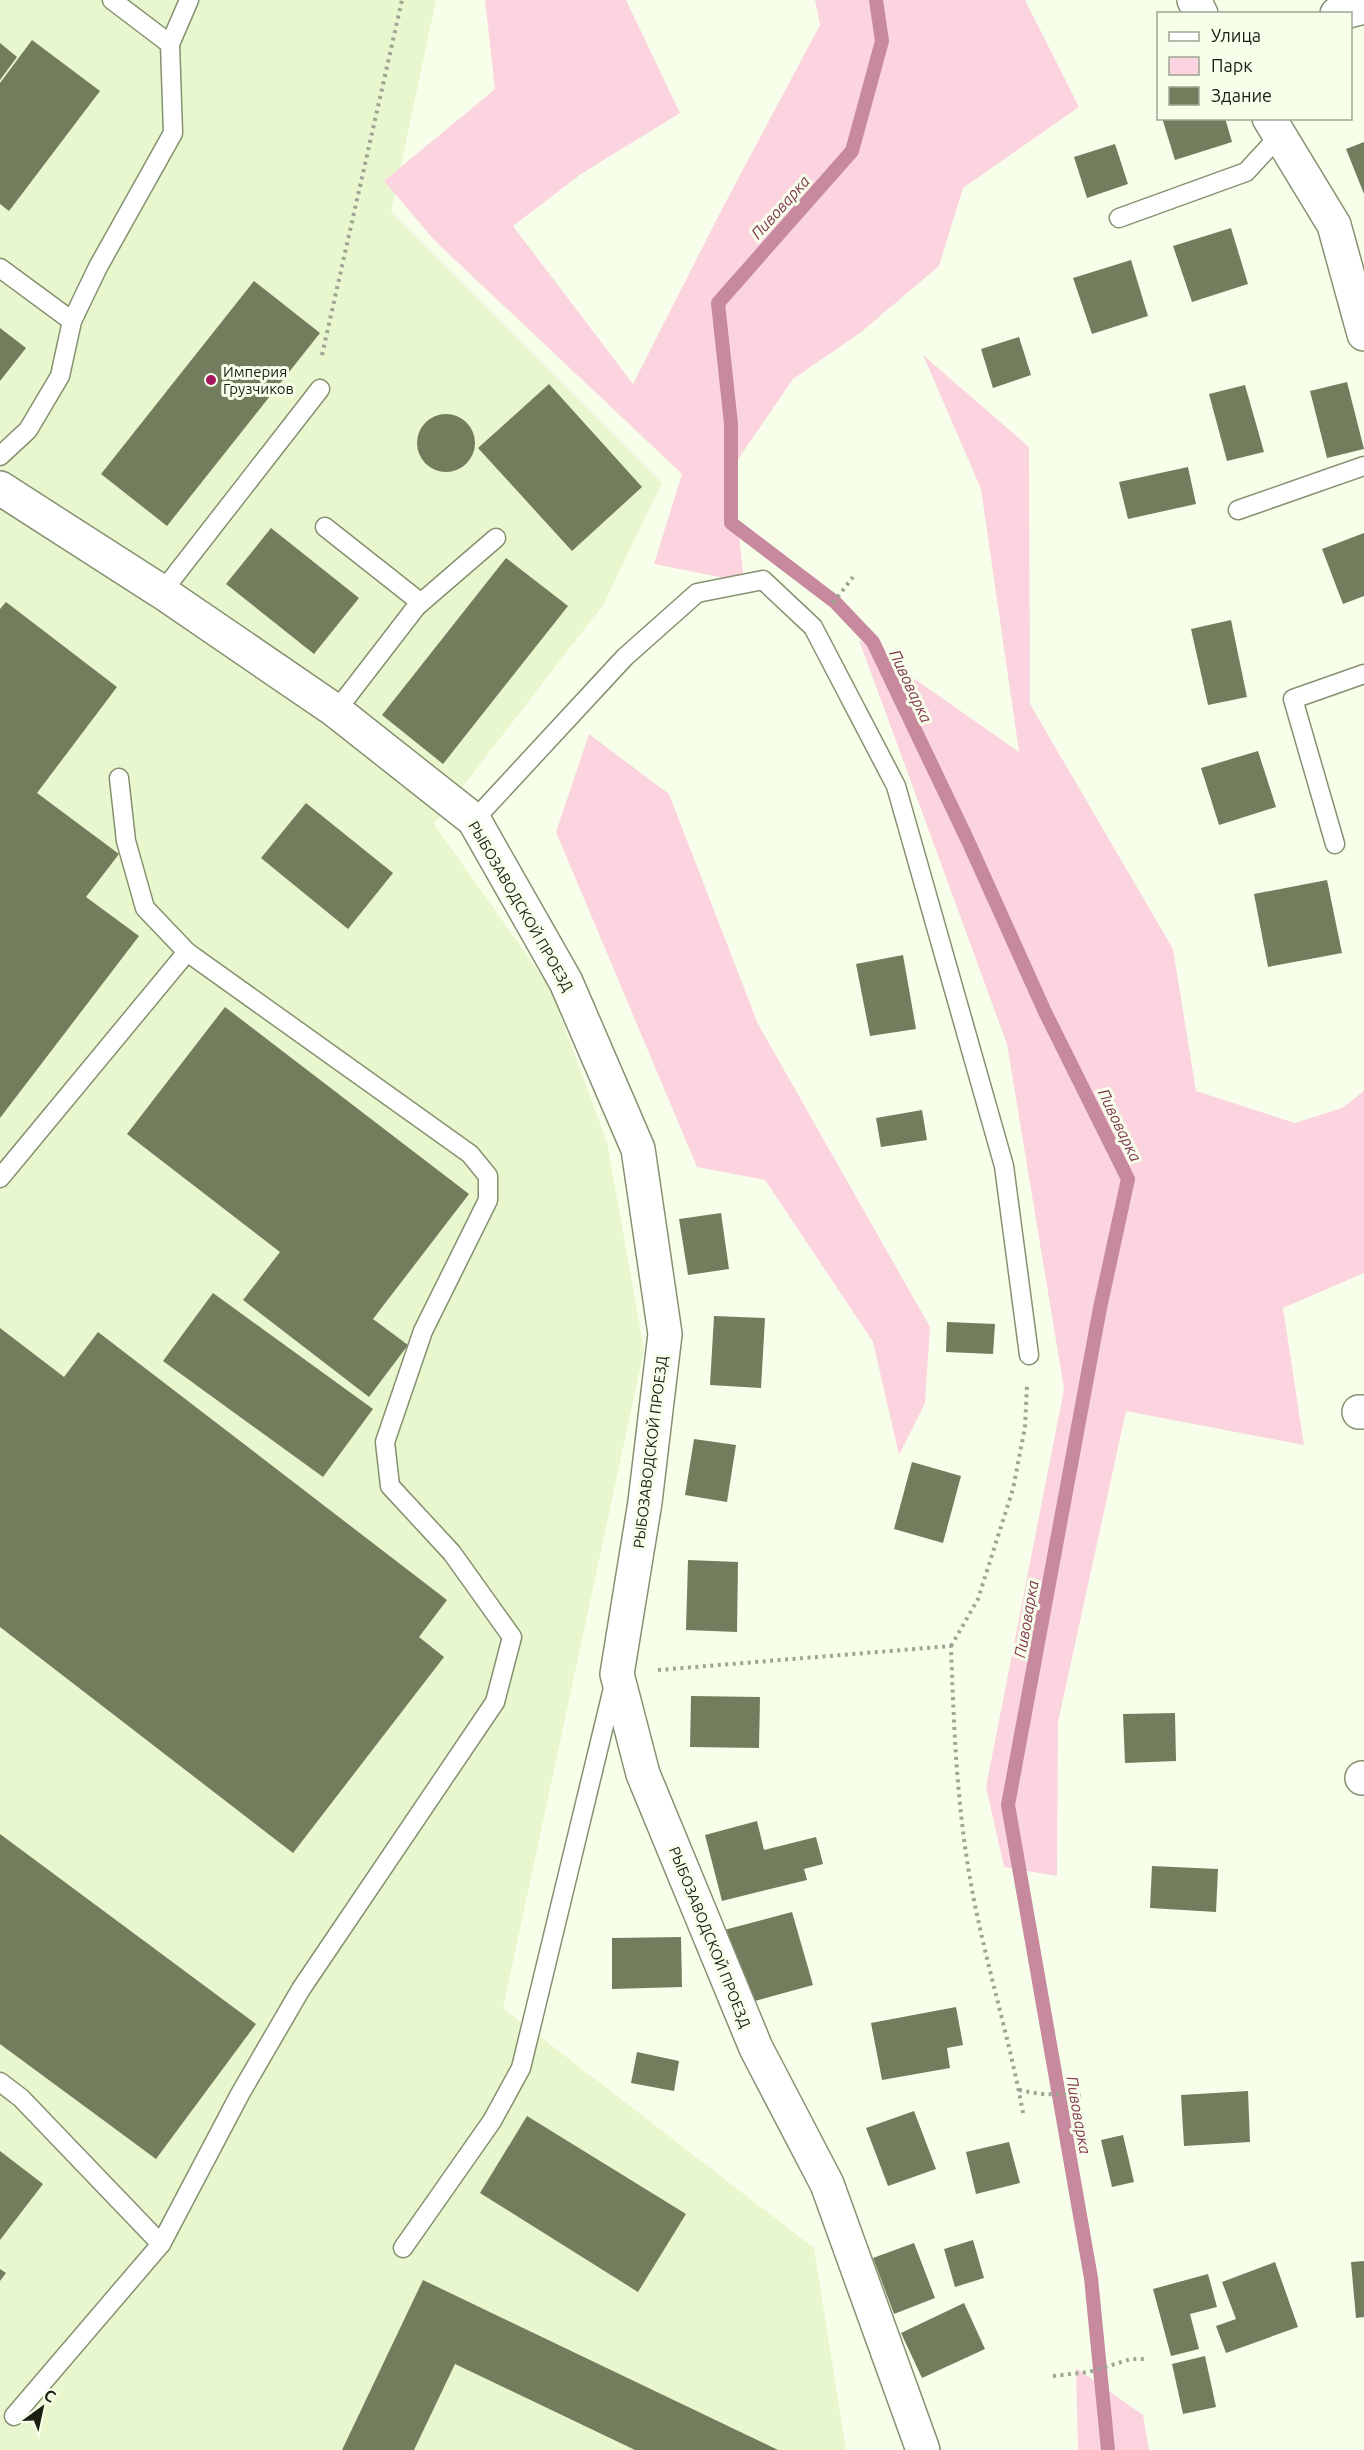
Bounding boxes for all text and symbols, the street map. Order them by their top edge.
legend [1157,12,1352,120]
text: Улица [1211,25,1261,45]
text: Парк [1211,55,1252,75]
text: Здание [1211,85,1272,105]
water label: Пивоварка [747,172,813,242]
place label: Империя Грузчиков [223,363,294,397]
marker: Империя Грузчиков [204,373,218,387]
water label: Пивоварка [886,647,936,726]
street label: РЫБОЗАВОДСКОЙ ПРОЕЗД [465,818,577,994]
water label: Пивоварка [1095,1086,1145,1165]
street label: РЫБОЗАВОДСКОЙ ПРОЕЗД [630,1355,670,1549]
water label: Пивоварка [1010,1578,1042,1659]
street label: РЫБОЗАВОДСКОЙ ПРОЕЗД [666,1844,754,2030]
water label: Пивоварка [1063,2075,1095,2156]
north arrow [12,2378,72,2438]
text: С [41,2385,59,2406]

